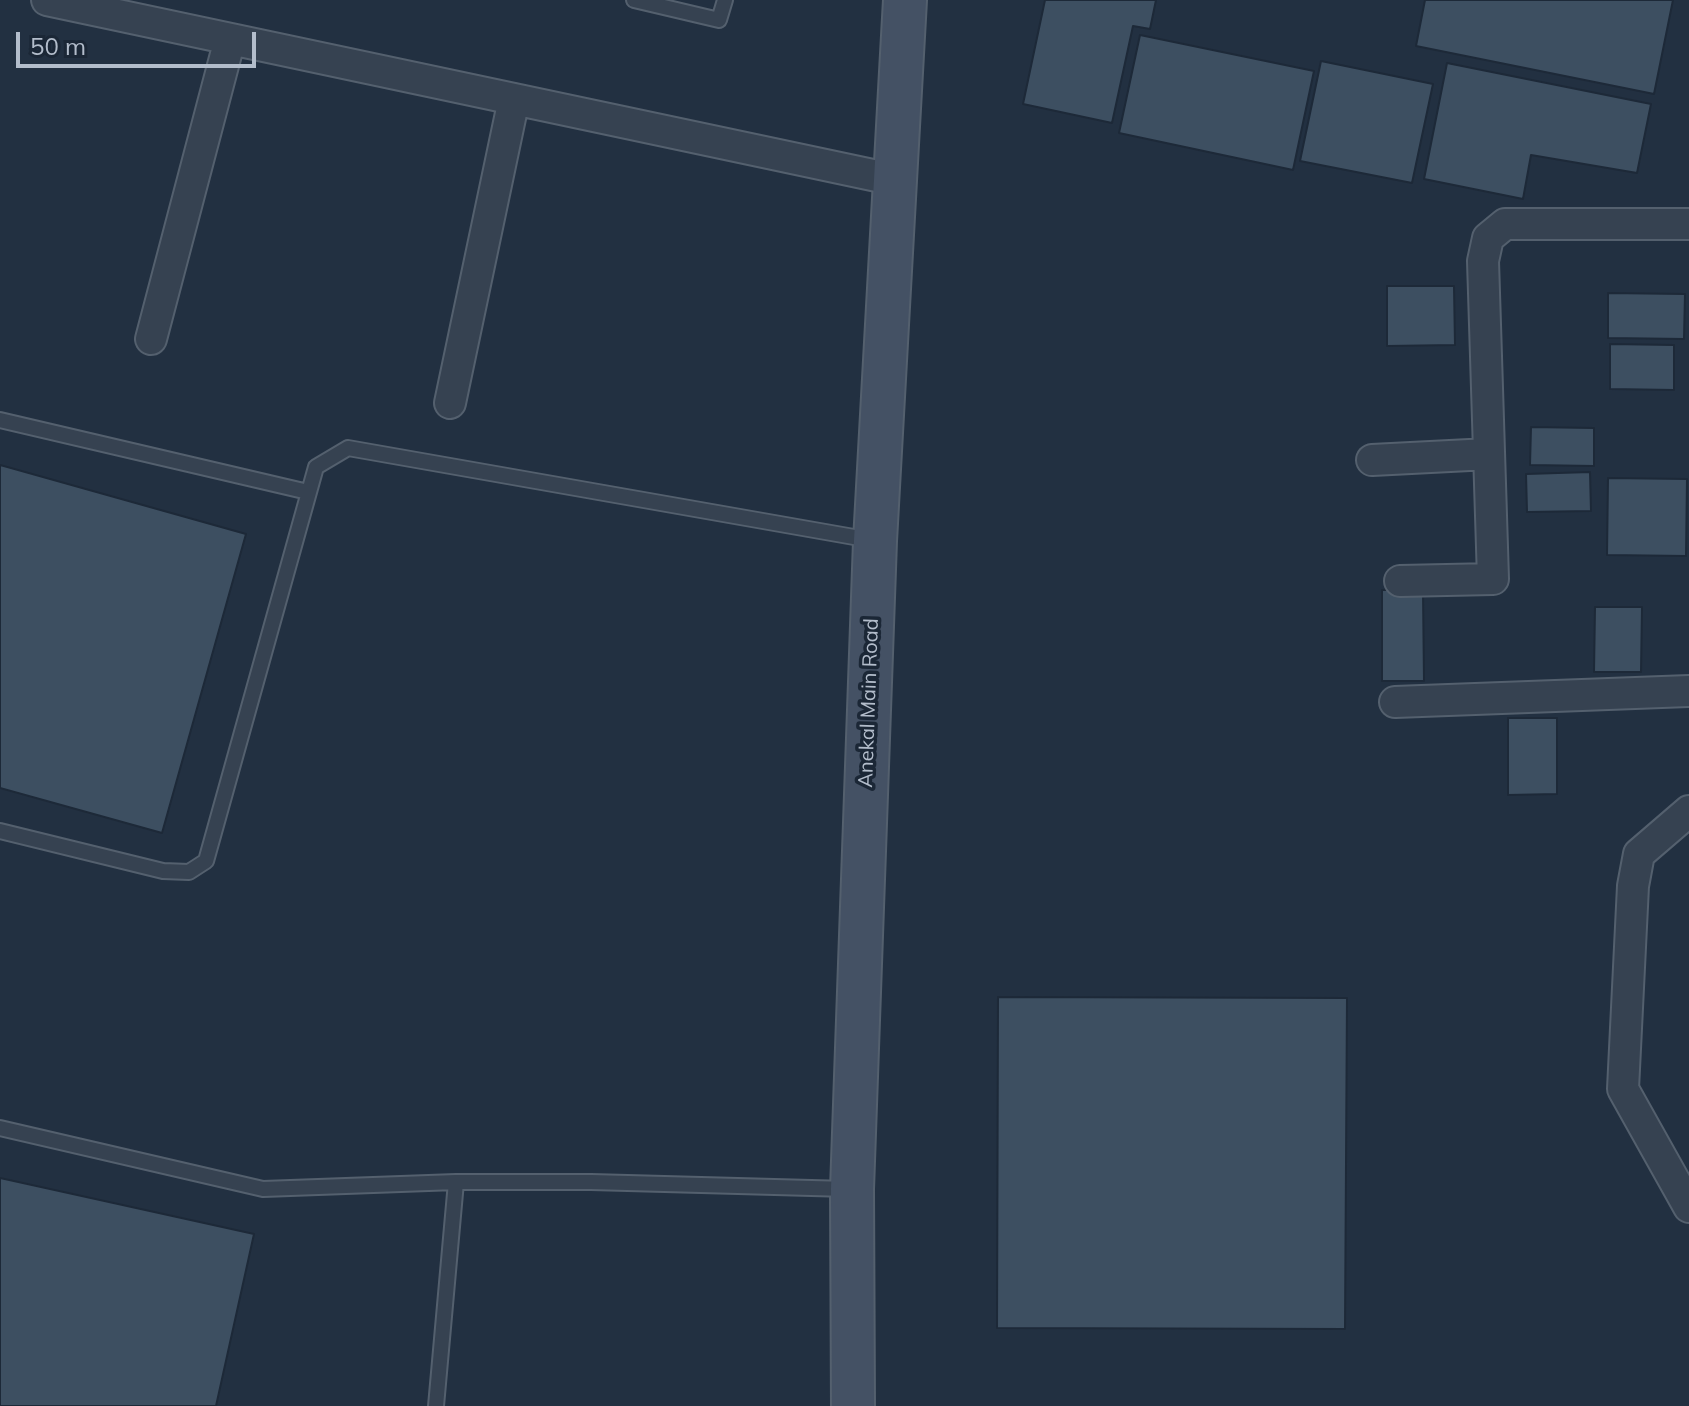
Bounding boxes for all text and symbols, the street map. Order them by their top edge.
scale bar [20,16,260,66]
text: 50 m [30,31,86,61]
street label: Anekal Main Road [854,618,884,788]

